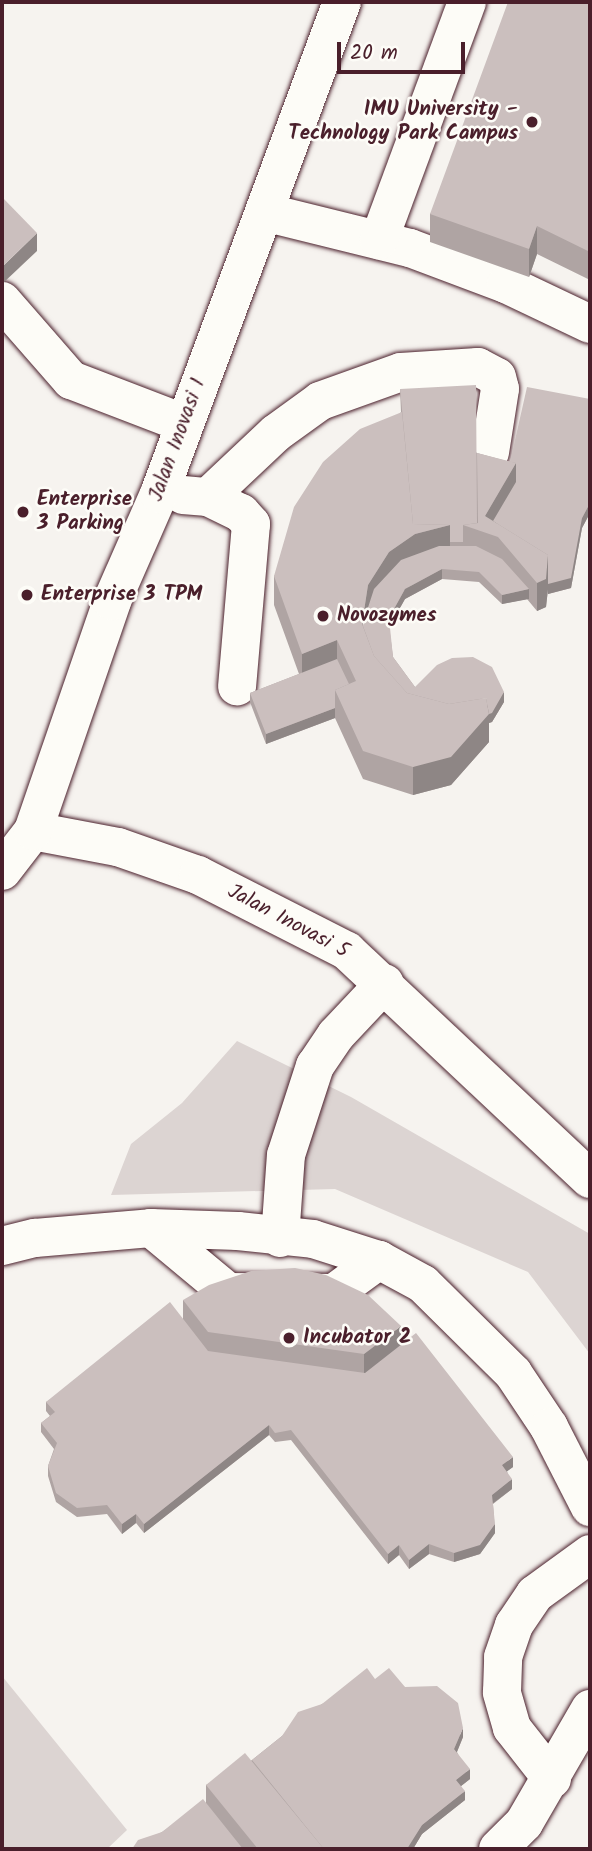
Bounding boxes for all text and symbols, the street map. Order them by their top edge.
scale bar [340,28,468,72]
text: 20 m [350,37,398,70]
place label: IMU University - Technology Park Campus [288,97,518,147]
marker: IMU University - Technology Park Campus [524,114,540,130]
street label: Jalan Inovasi 1 [144,375,212,505]
place label: Enterprise 3 Parking [37,487,132,537]
marker: Enterprise 3 Parking [15,504,31,520]
place label: Enterprise 3 TPM [41,582,202,608]
marker: Enterprise 3 TPM [19,587,35,603]
place label: Novozymes [337,603,437,629]
marker: Novozymes [315,608,331,624]
street label: Jalan Inovasi 5 [223,879,353,965]
place label: Incubator 2 [303,1325,411,1351]
marker: Incubator 2 [281,1330,297,1346]

